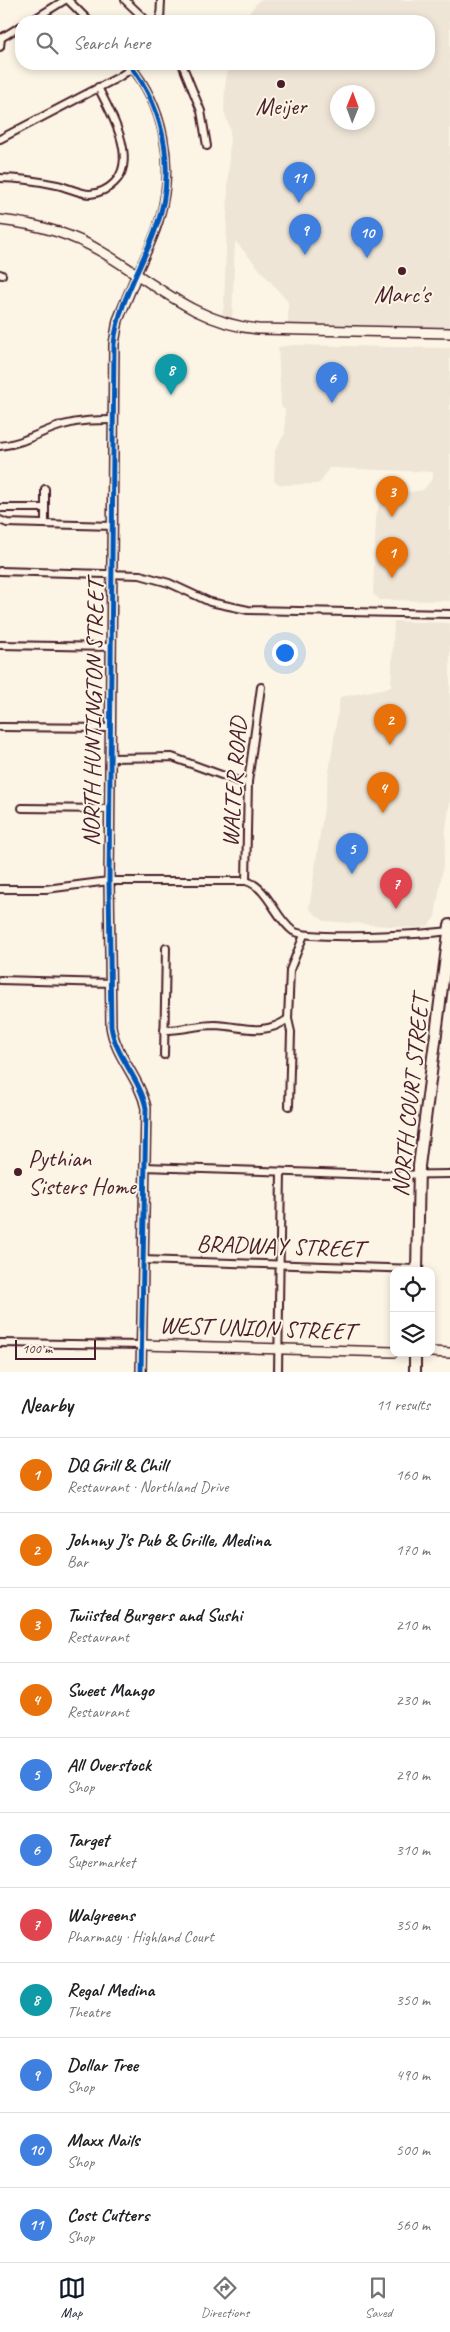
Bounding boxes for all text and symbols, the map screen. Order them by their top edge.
search box [15,15,435,70]
icon: search [33,29,61,57]
text: Search here [73,31,150,55]
marker: Meijer [275,78,287,90]
north arrow [330,85,375,130]
place label: Meijer [256,91,309,121]
pin: 11 [283,162,315,203]
pin: 9 [289,214,321,255]
pin: 10 [351,217,383,258]
marker: Marc's [396,265,408,277]
place label: Marc's [374,279,433,309]
pin: 8 [155,354,187,395]
pin: 6 [316,362,348,403]
pin: 3 [376,476,408,517]
pin: 1 [376,537,408,578]
street label: NORTH HUNTINGTON STREET [76,574,110,846]
your location [272,640,298,666]
pin: 2 [374,704,406,745]
street label: WALTER ROAD [215,714,254,848]
pin: 4 [367,772,399,813]
pin: 5 [336,833,368,874]
pin: 7 [380,868,412,909]
street label: NORTH COURT STREET [385,988,436,1198]
place label: Pythian Sisters Home [28,1143,138,1201]
marker: Pythian Sisters Home [12,1166,24,1178]
street label: BRADWAY STREET [196,1228,370,1264]
map controls [390,1267,435,1357]
button: locate [390,1267,435,1312]
street label: WEST UNION STREET [159,1310,361,1347]
button: layers [390,1312,435,1357]
scale bar [15,1337,96,1360]
text: 100 m [22,1340,52,1357]
text: Nearby [20,1392,73,1418]
text: 11 results [376,1395,430,1415]
text: DQ Grill & Chill [67,1453,168,1477]
text: 1 [32,1465,40,1485]
text: 160 m [396,1465,430,1485]
text: Restaurant · Northland Drive [67,1477,228,1497]
text: Johnny J's Pub & Grille, Medina [67,1528,270,1552]
text: 2 [32,1540,40,1560]
text: 170 m [396,1540,430,1560]
text: Bar [67,1552,88,1572]
text: Twiisted Burgers and Sushi [67,1603,242,1627]
text: 3 [32,1615,40,1635]
text: 210 m [396,1615,430,1635]
text: Restaurant [67,1627,129,1647]
text: Sweet Mango [67,1678,154,1702]
text: 4 [32,1690,40,1710]
text: 230 m [396,1690,430,1710]
text: Restaurant [67,1702,129,1722]
text: All Overstock [67,1753,151,1777]
text: 5 [33,1765,39,1785]
text: 290 m [396,1765,430,1785]
text: Shop [67,1777,94,1797]
text: Target [67,1828,109,1852]
text: 6 [32,1840,40,1860]
text: 310 m [396,1840,430,1860]
text: Supermarket [67,1852,135,1872]
text: Walgreens [67,1903,134,1927]
text: 7 [32,1915,40,1935]
text: 350 m [396,1915,430,1935]
text: Pharmacy · Highland Court [67,1927,214,1947]
text: Regal Medina [67,1978,154,2002]
text: 8 [32,1990,40,2010]
text: 350 m [396,1990,430,2010]
text: Theatre [67,2002,110,2022]
text: Dollar Tree [67,2053,138,2077]
text: 9 [32,2065,40,2085]
text: 490 m [396,2065,430,2085]
text: Shop [67,2077,94,2097]
text: Maxx Nails [67,2128,139,2152]
text: 10 [29,2140,43,2160]
text: 500 m [396,2140,430,2160]
text: Shop [67,2152,94,2172]
text: Cost Cutters [67,2203,149,2227]
text: 11 [29,2215,43,2235]
text: 560 m [396,2215,430,2235]
text: Shop [67,2227,94,2247]
tab: Map [58,2274,86,2321]
tab: Directions [201,2274,249,2321]
tab: Saved [364,2274,392,2321]

